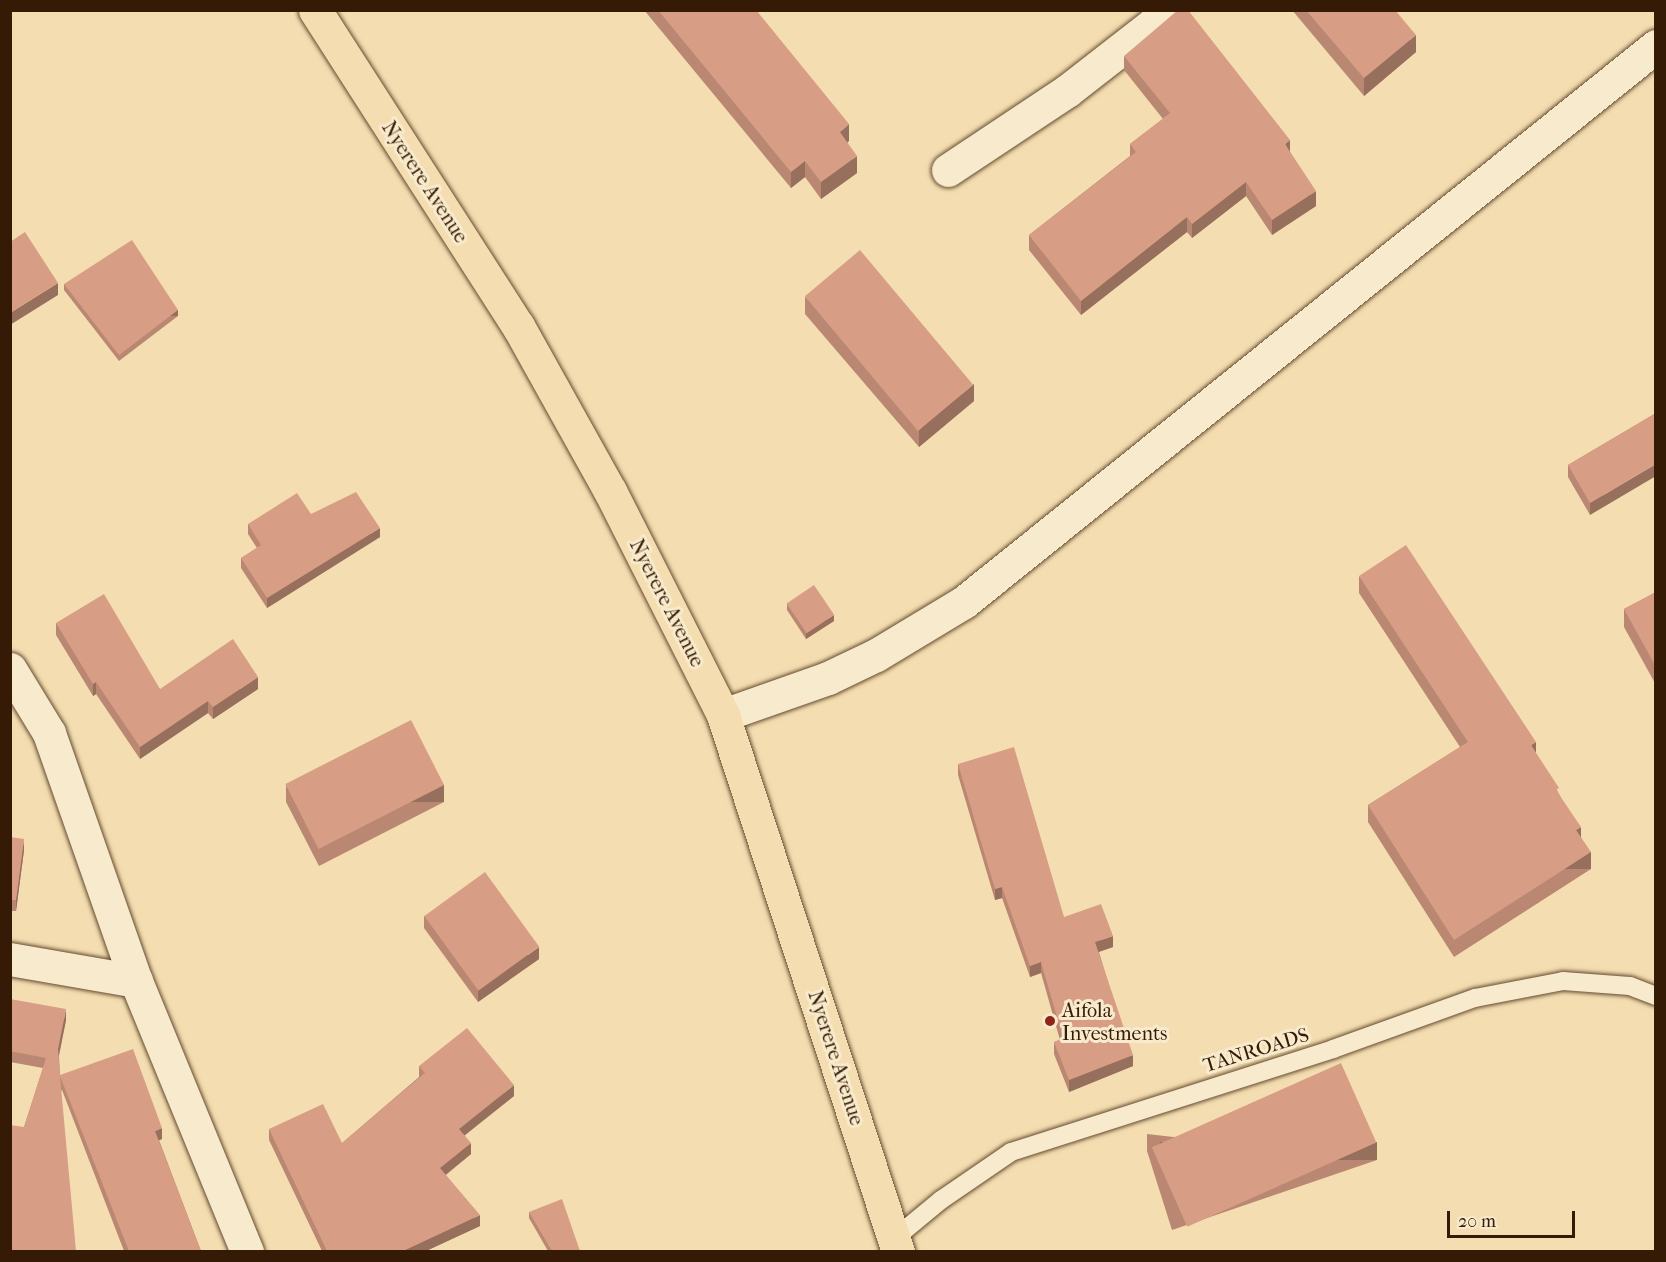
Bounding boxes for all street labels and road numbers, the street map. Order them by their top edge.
street label: Nyerere Avenue [377,117,473,247]
street label: Nyerere Avenue [624,535,710,671]
street label: Nyerere Avenue [803,988,869,1128]
street label: TANROADS [1200,1023,1312,1077]

